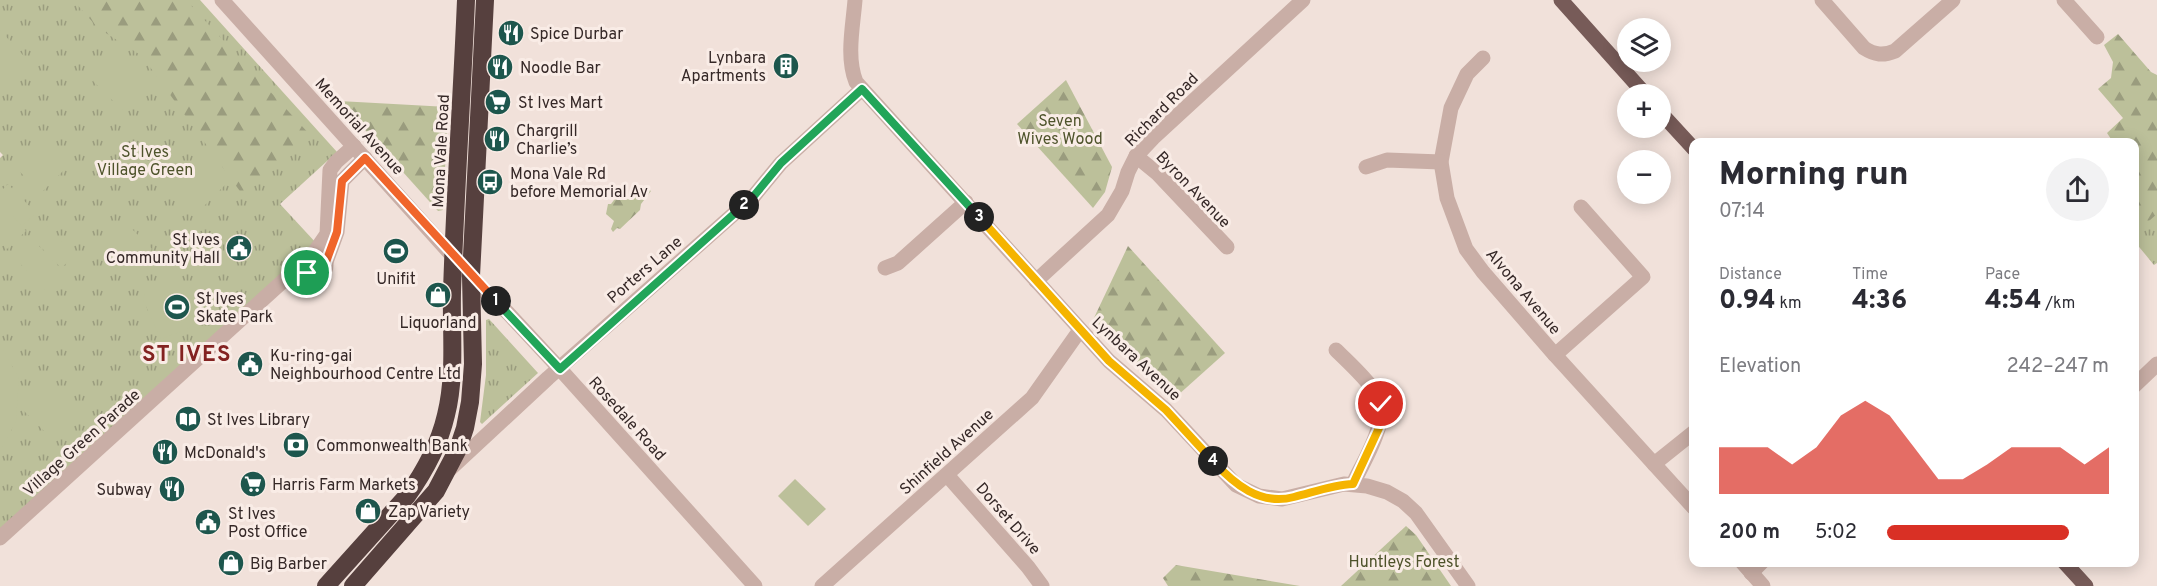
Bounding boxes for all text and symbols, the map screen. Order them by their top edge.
restaurant icon: Spice Durbar [496,18,526,48]
map controls [1617,18,1671,204]
button: layers [1617,18,1671,72]
place label: Spice Durbar [530,25,623,45]
place label: Lynbara Apartments [681,49,766,87]
building icon: Lynbara Apartments [771,51,801,81]
restaurant icon: Noodle Bar [485,52,515,82]
place label: Noodle Bar [520,59,601,79]
street label: Richard Road [1121,69,1203,151]
street label: Memorial Avenue [310,75,407,180]
button: + [1617,84,1671,138]
supermarket icon: St Ives Mart [483,87,513,117]
street label: Mona Vale Road [429,94,455,208]
place label: St Ives Mart [518,94,603,114]
park label: Seven Wives Wood [1017,112,1103,150]
place label: Chargrill Charlie’s [516,122,578,160]
restaurant icon: Chargrill Charlie’s [482,124,512,154]
park label: St Ives Village Green [97,143,193,181]
street label: Byron Avenue [1151,148,1234,233]
button: − [1617,150,1671,204]
text: Morning run [1719,155,1909,197]
button: share [2046,158,2109,221]
place label: Mona Vale Rd before Memorial Av [510,165,648,203]
bus stop icon: Mona Vale Rd before Memorial Av [475,167,505,197]
pin: 2 [729,190,759,220]
text: 2 [739,195,749,215]
text: 07:14 [1719,199,1765,225]
pin: 3 [964,202,994,232]
text: 3 [974,207,984,227]
place label: St Ives Community Hall [106,231,220,269]
public building icon: St Ives Community Hall [224,233,254,263]
street label: Porters Lane [604,233,687,309]
sports icon: Unifit [381,236,411,266]
street label: Alvona Avenue [1481,245,1564,339]
pin [281,247,332,298]
icon: arrive [290,256,323,289]
text: Distance [1719,265,1782,285]
text: Time [1852,265,1888,285]
text: Pace [1985,265,2020,285]
place label: Unifit [376,270,416,290]
shop icon: Liquorland [423,280,453,310]
text: 0.94 [1719,285,1776,318]
text: 4:36 [1852,285,1907,318]
text: 4:54 [1985,285,2042,318]
pin: 1 [481,286,511,316]
place label: St Ives Skate Park [196,290,273,328]
text: 1 [493,291,499,311]
sports icon: St Ives Skate Park [162,292,192,322]
text: km [1776,294,1802,314]
text: /km [2042,294,2075,314]
street label: Lynbara Avenue [1087,313,1184,406]
place label: Liquorland [400,314,477,334]
district label: ST IVES [142,342,232,369]
place label: Ku-ring-gai Neighbourhood Centre Ltd [270,347,461,385]
public building icon: Ku-ring-gai Neighbourhood Centre Ltd [235,349,265,379]
text: Elevation [1719,354,1801,380]
text: 242–247 m [2007,354,2109,380]
street label: Rosedale Road [584,373,669,466]
pin [1355,378,1406,429]
street label: Village Green Parade [20,386,145,501]
icon: check [1364,387,1397,420]
library icon: St Ives Library [173,404,203,434]
street label: Shinfield Avenue [896,405,998,500]
place label: St Ives Library [207,411,310,431]
bank icon: Commonwealth Bank [281,430,311,460]
restaurant icon: McDonald's [150,437,180,467]
place label: Commonwealth Bank [316,437,468,457]
place label: McDonald's [184,444,266,464]
pin: 4 [1198,446,1228,476]
text: 4 [1208,451,1218,471]
supermarket icon: Harris Farm Markets [238,469,268,499]
restaurant icon: Subway [157,474,187,504]
place label: Harris Farm Markets [272,476,416,496]
street label: Dorset Drive [971,479,1044,560]
place label: Subway [96,481,152,501]
shop icon: Zap Variety [353,496,383,526]
place label: Zap Variety [388,503,470,523]
place label: St Ives Post Office [228,505,307,543]
public building icon: St Ives Post Office [193,507,223,537]
text: 200 m [1719,520,1780,546]
text: 5:02 [1815,520,1857,546]
shop icon: Big Barber [216,548,246,578]
park label: Huntleys Forest [1349,553,1459,573]
place label: Big Barber [250,555,327,575]

